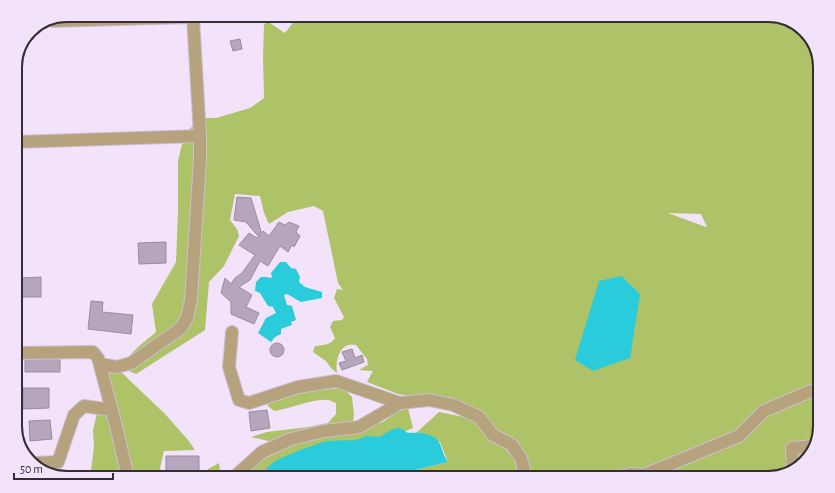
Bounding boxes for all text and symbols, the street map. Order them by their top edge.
scale bar [14,455,113,481]
text: 50 m [20,463,43,475]

